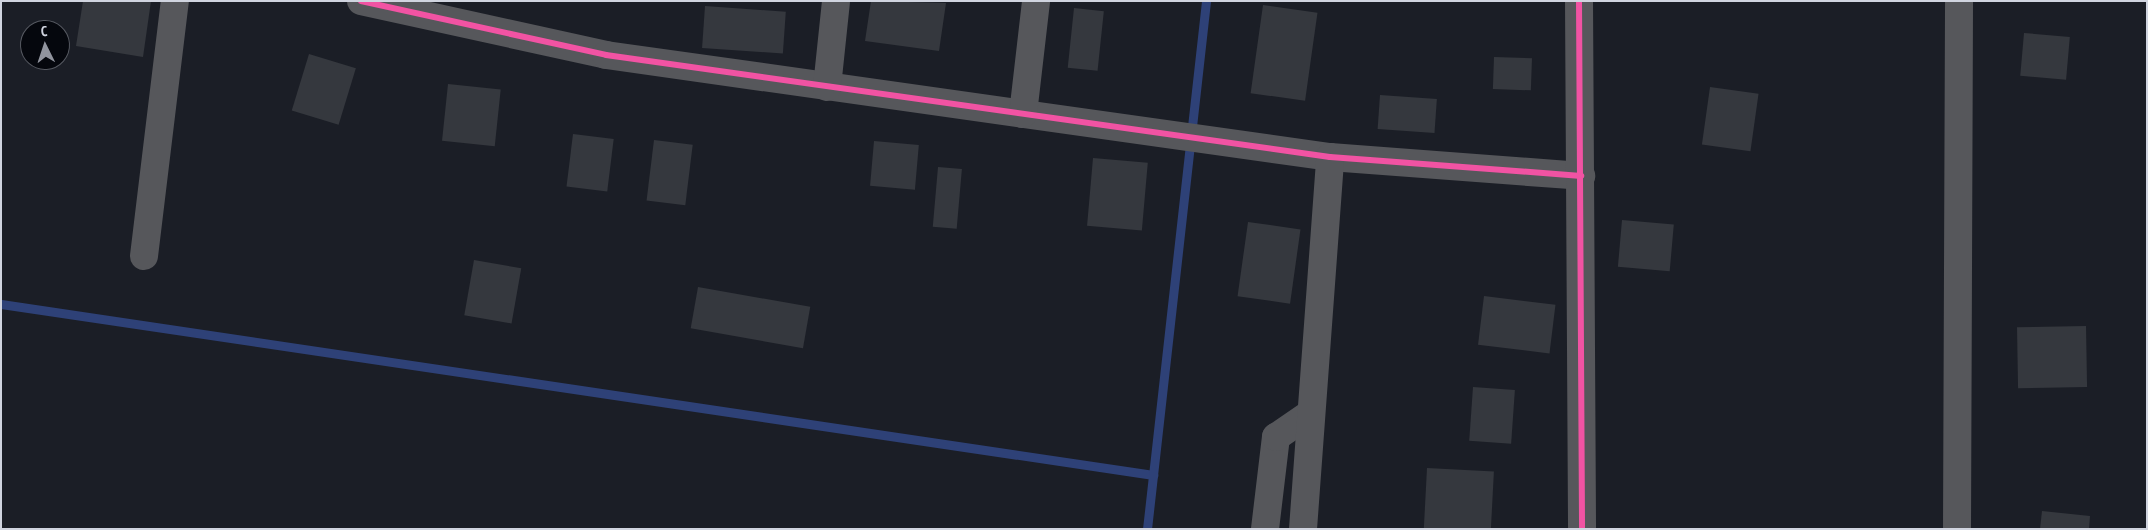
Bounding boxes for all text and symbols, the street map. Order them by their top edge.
north arrow [20,20,70,70]
text: С [40,22,48,40]

